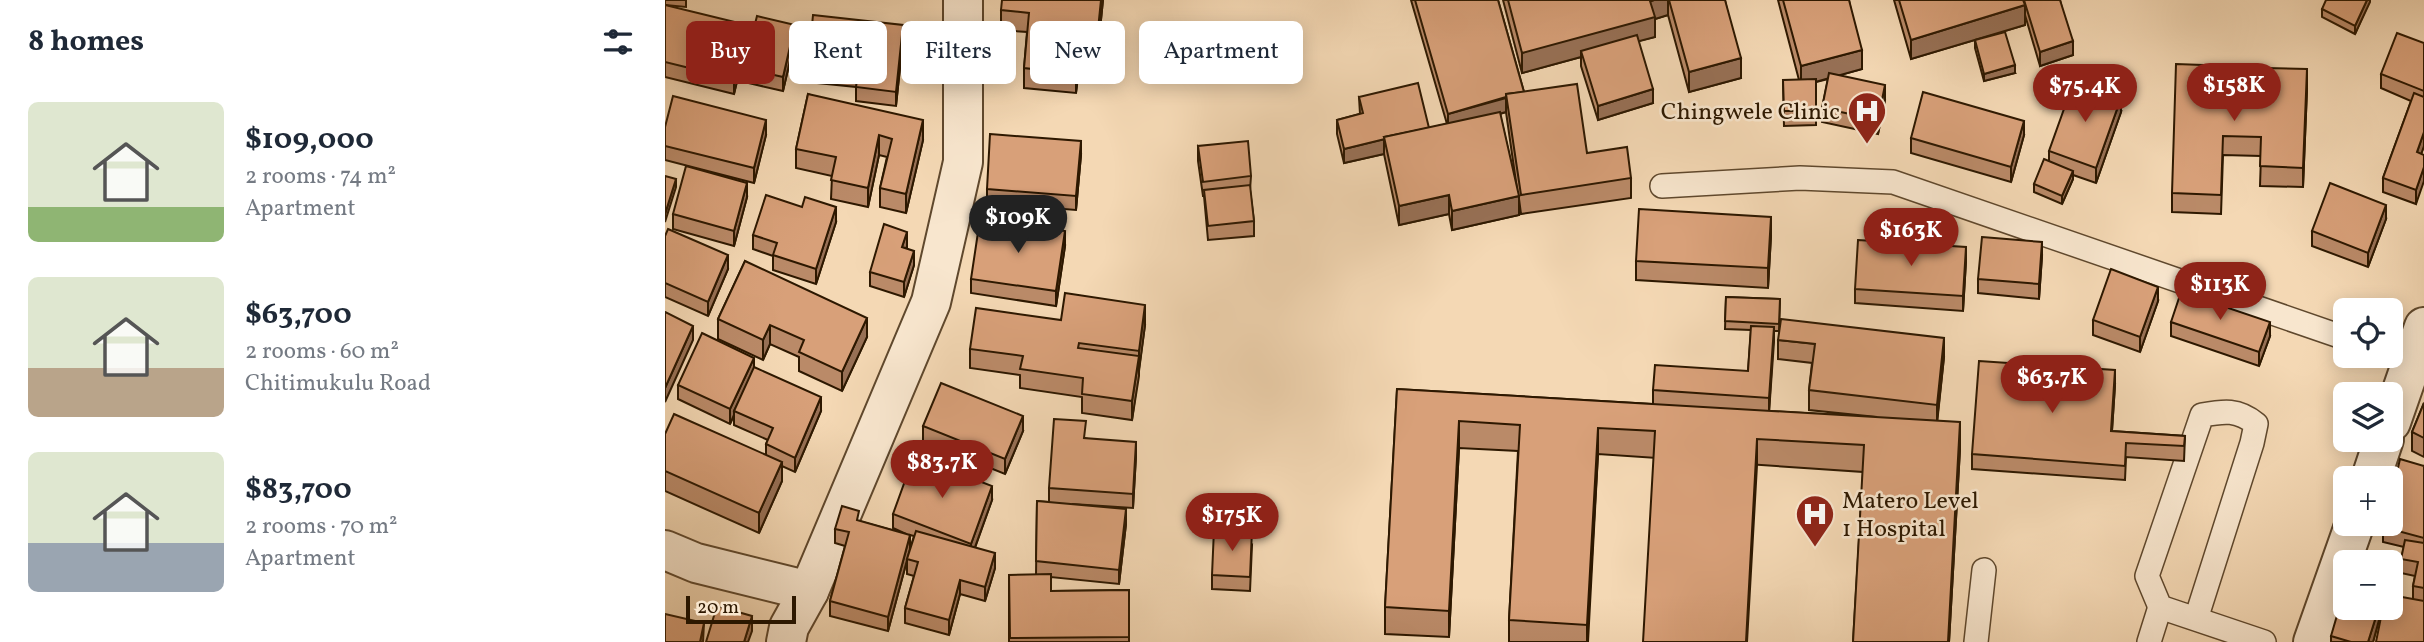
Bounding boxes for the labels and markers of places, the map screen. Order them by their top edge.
pin: $75.4K [2028,64,2142,124]
pin: $158K [2185,64,2283,123]
hospital icon: Chingwele Clinic [1846,90,1888,145]
place label: Chingwele Clinic [1661,96,1840,130]
pin: $109K [969,196,1067,255]
pin: $163K [1862,208,1960,268]
pin: $113K [2171,262,2269,322]
pin: $63.7K [1995,356,2109,415]
pin: $83.7K [885,440,999,500]
place label: Matero Level 1 Hospital [1842,485,1979,547]
hospital icon: Matero Level 1 Hospital [1794,493,1836,548]
pin: $175K [1183,494,1281,553]

